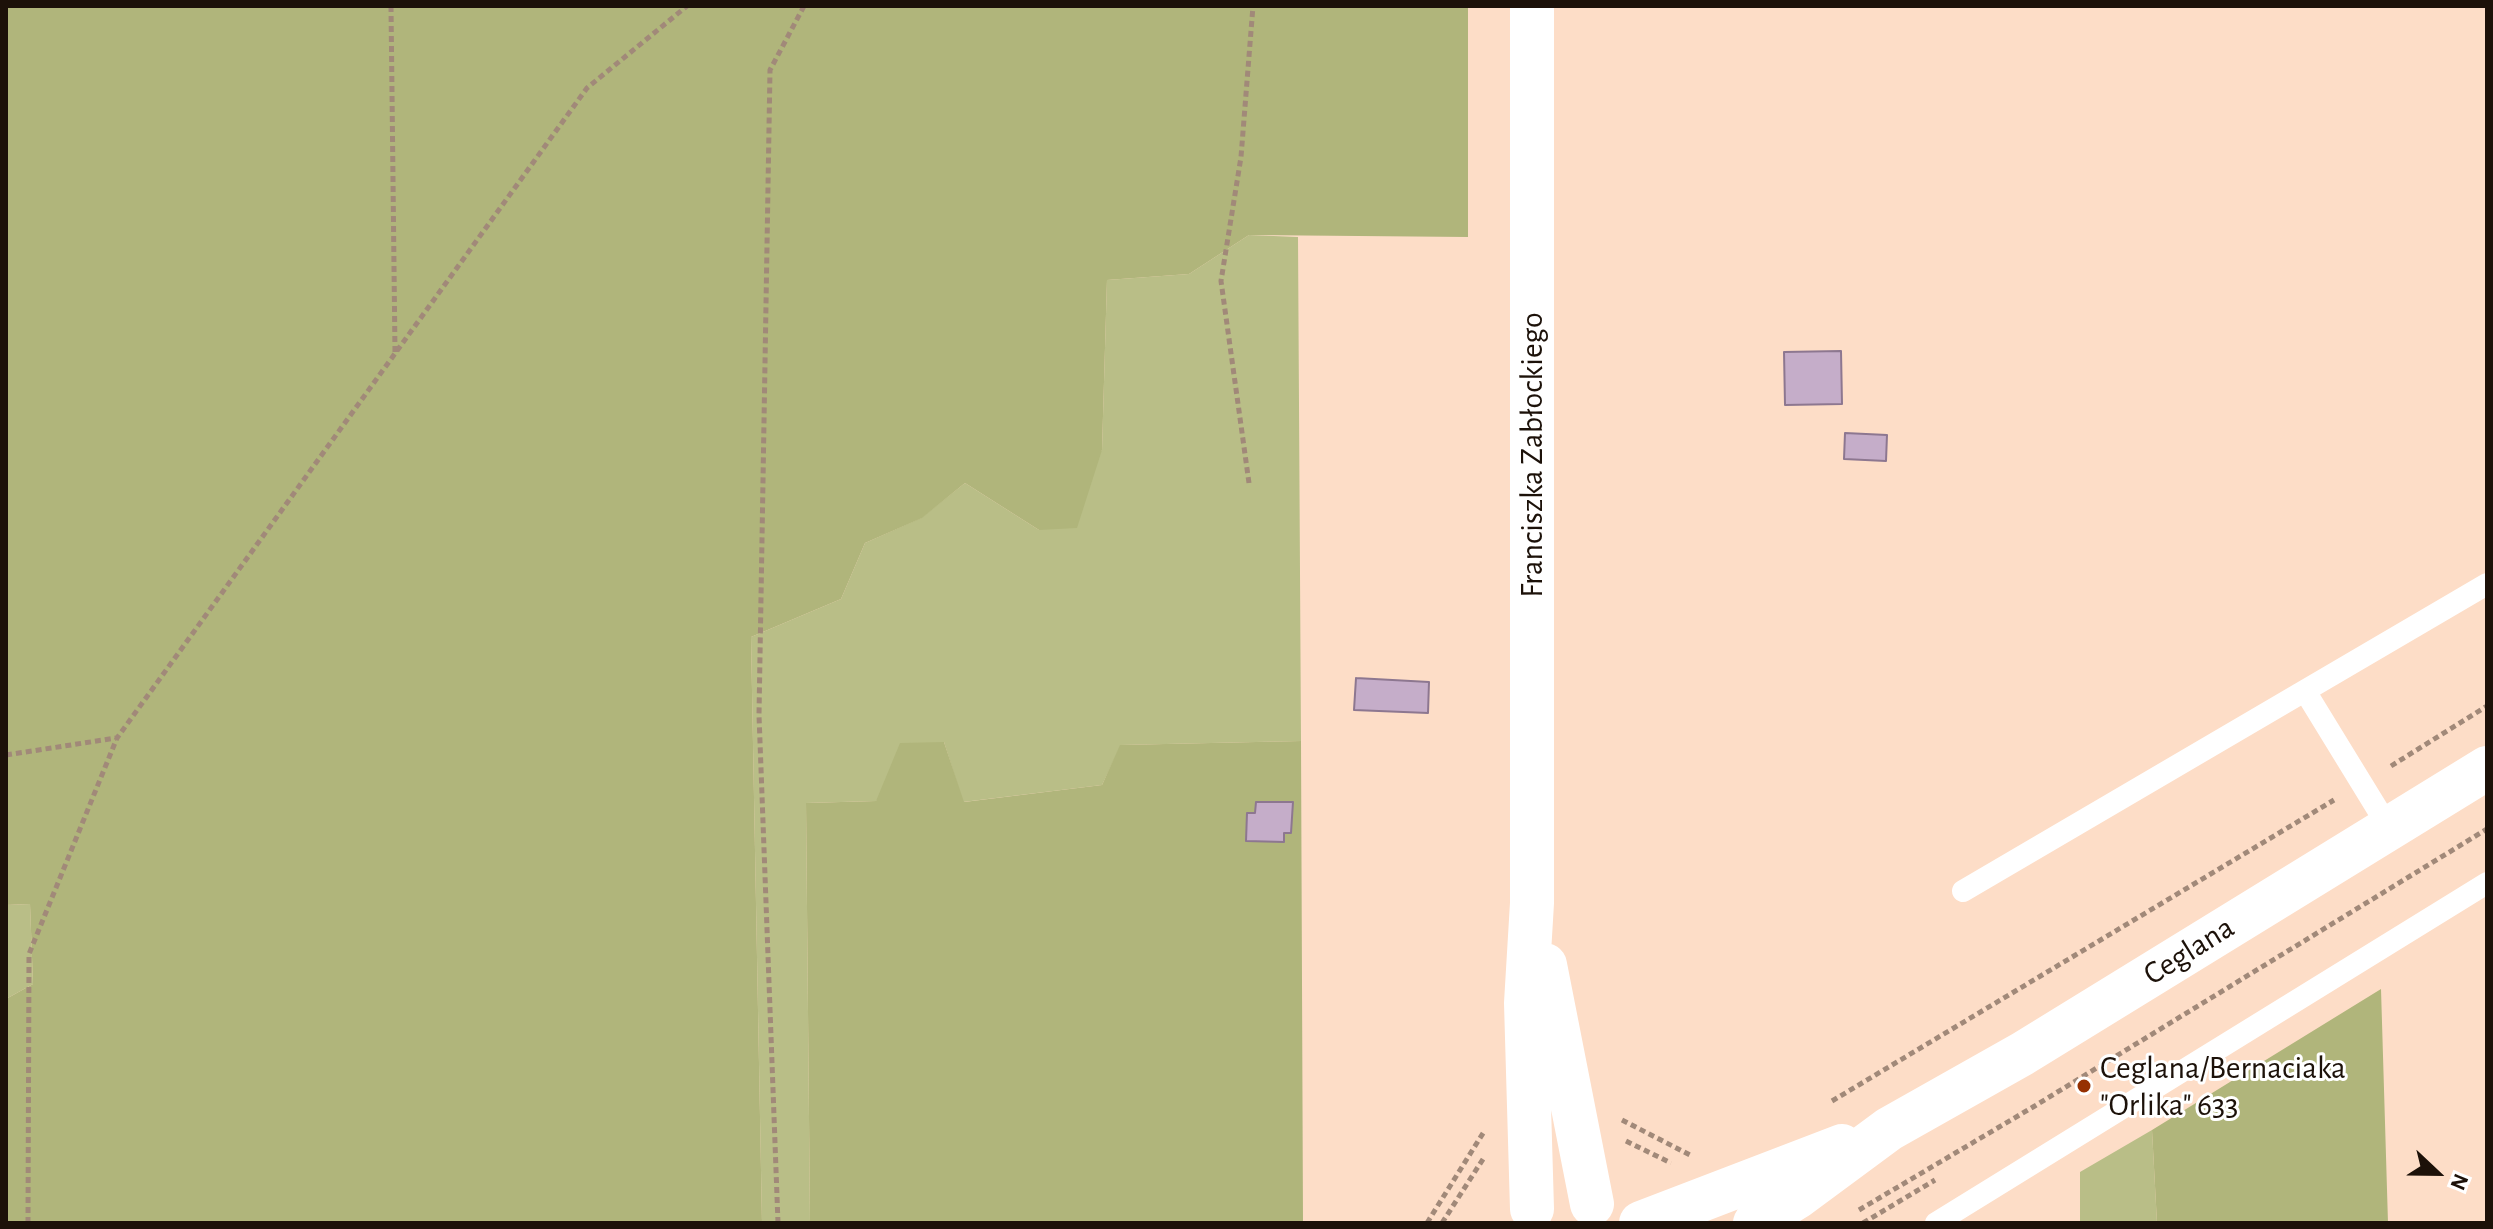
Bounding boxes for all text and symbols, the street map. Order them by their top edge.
street label: Franciszka Zabłockiego [1513,312,1551,598]
street label: Ceglana [2137,908,2241,994]
place label: Ceglana/Bernaciaka "Orlika" 633 [2100,1049,2346,1124]
marker: Ceglana/Bernaciaka "Orlika" 633 [2075,1077,2093,1095]
north arrow [2397,1133,2477,1213]
text: N [2446,1171,2472,1193]

